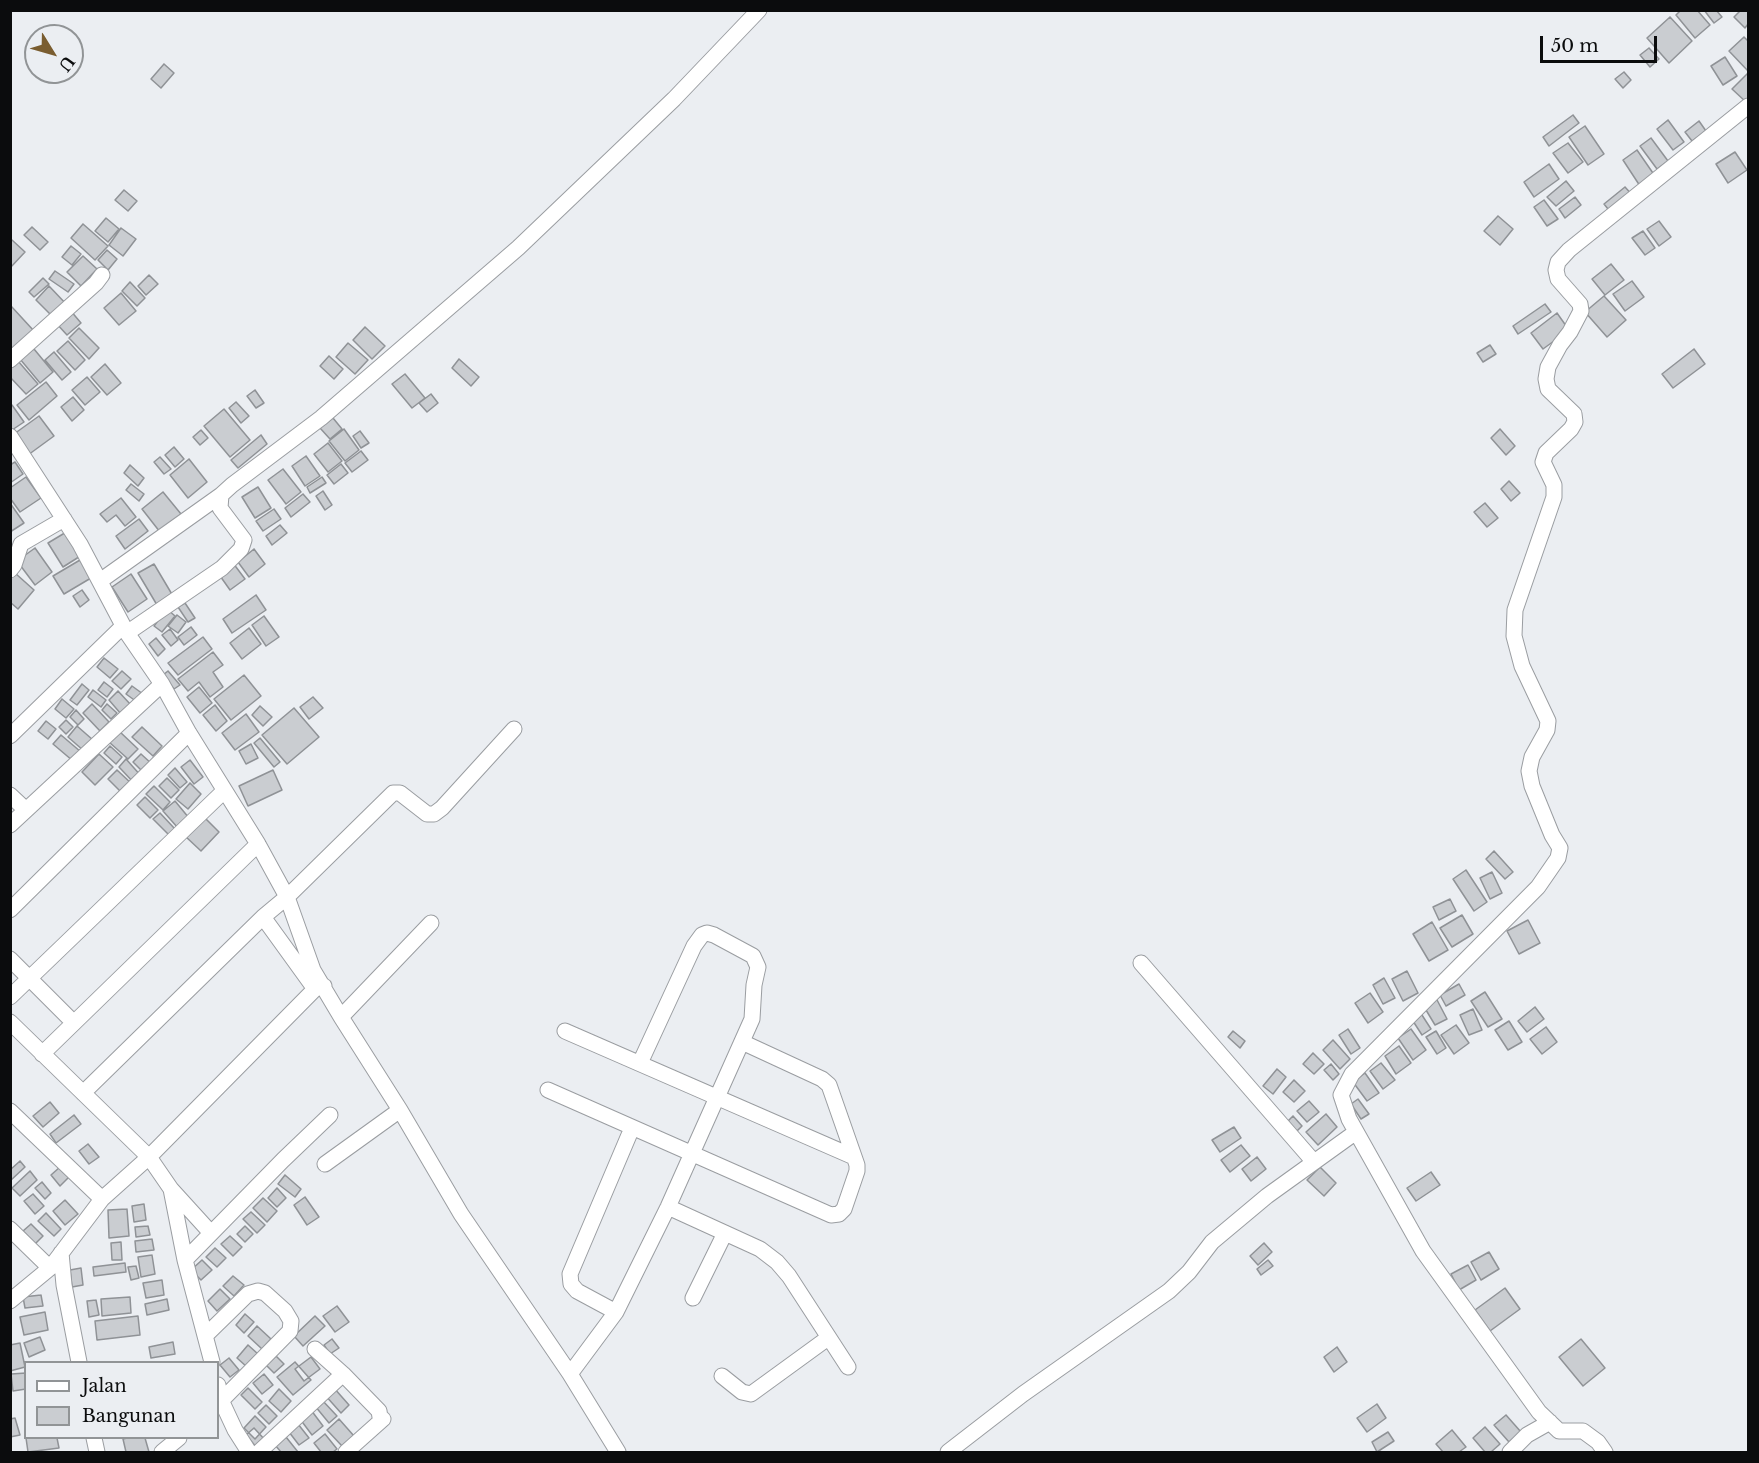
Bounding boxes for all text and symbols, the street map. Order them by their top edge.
north arrow [24,24,84,84]
scale bar [1543,24,1660,62]
text: 50 m [1551,35,1599,57]
text: U [55,52,79,75]
legend [24,1361,219,1439]
text: Jalan [82,1375,127,1397]
text: Bangunan [82,1405,176,1427]

